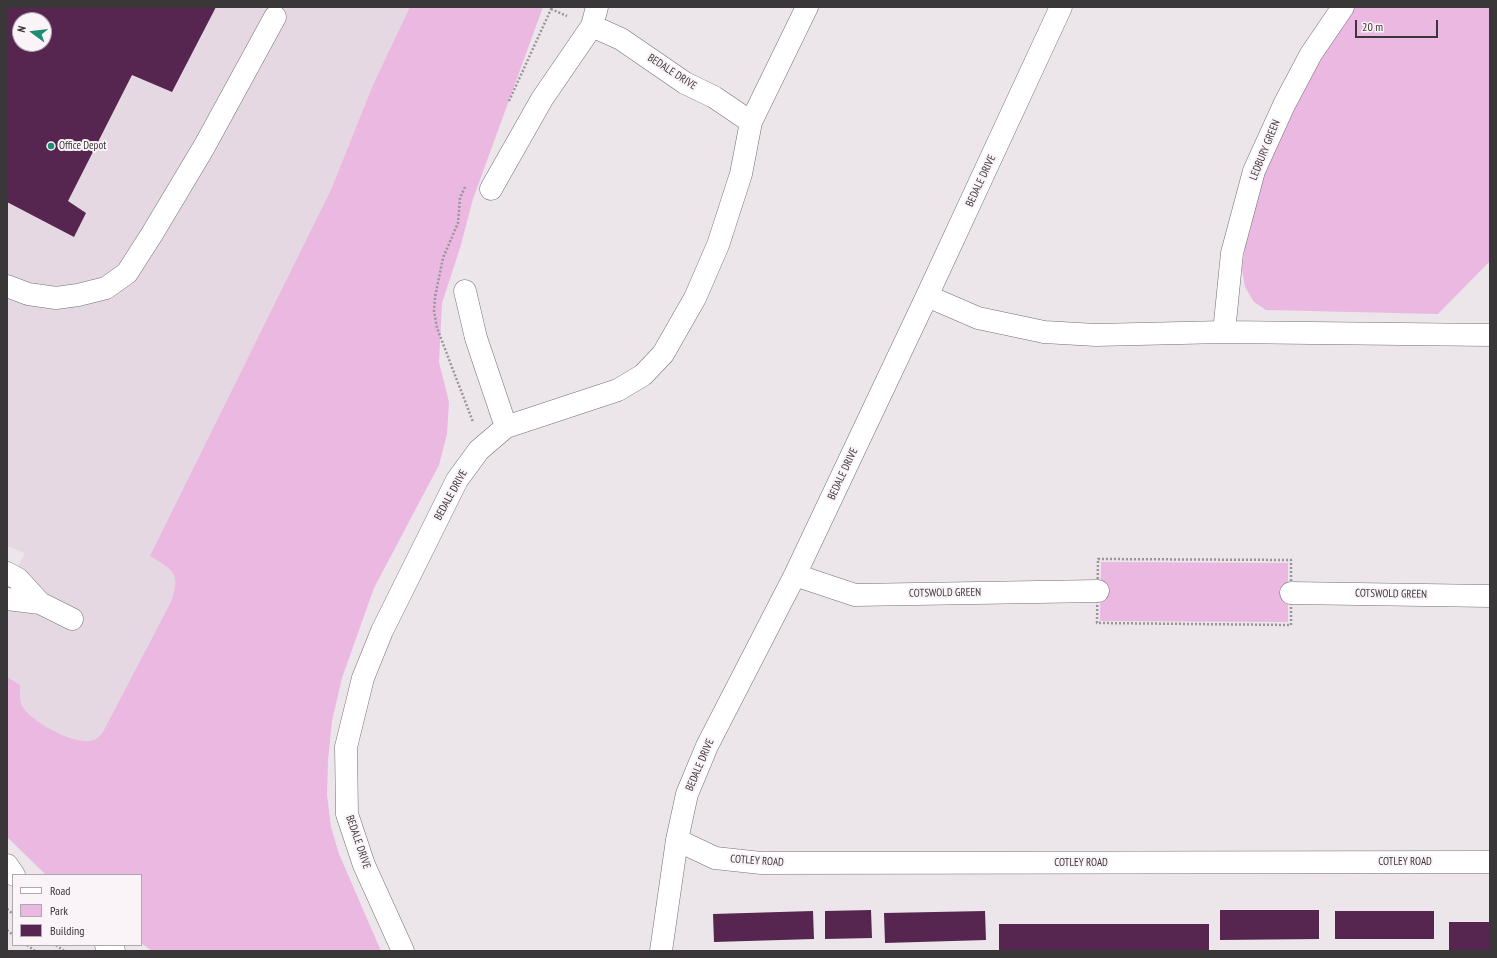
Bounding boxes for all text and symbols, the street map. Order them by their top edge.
north arrow [12,12,52,52]
scale bar [1357,12,1440,38]
text: 20 m [1362,19,1383,34]
text: N [14,24,29,34]
street label: BEDALE DRIVE [645,51,699,93]
street label: LEDBURY GREEN [1247,118,1283,182]
place label: Office Depot [59,139,106,153]
marker: Office Depot [46,141,56,151]
street label: BEDALE DRIVE [963,153,999,209]
street label: BEDALE DRIVE [825,446,861,502]
street label: BEDALE DRIVE [432,467,470,523]
street label: COTSWOLD GREEN [909,586,981,600]
street label: COTSWOLD GREEN [1355,587,1427,601]
street label: BEDALE DRIVE [683,737,717,793]
street label: BEDALE DRIVE [343,814,373,870]
street label: COTLEY ROAD [730,853,784,869]
street label: COTLEY ROAD [1378,855,1432,869]
street label: COTLEY ROAD [1054,856,1108,870]
legend [12,874,142,946]
text: Road [50,883,70,898]
text: Park [50,903,68,918]
text: Building [50,923,85,938]

